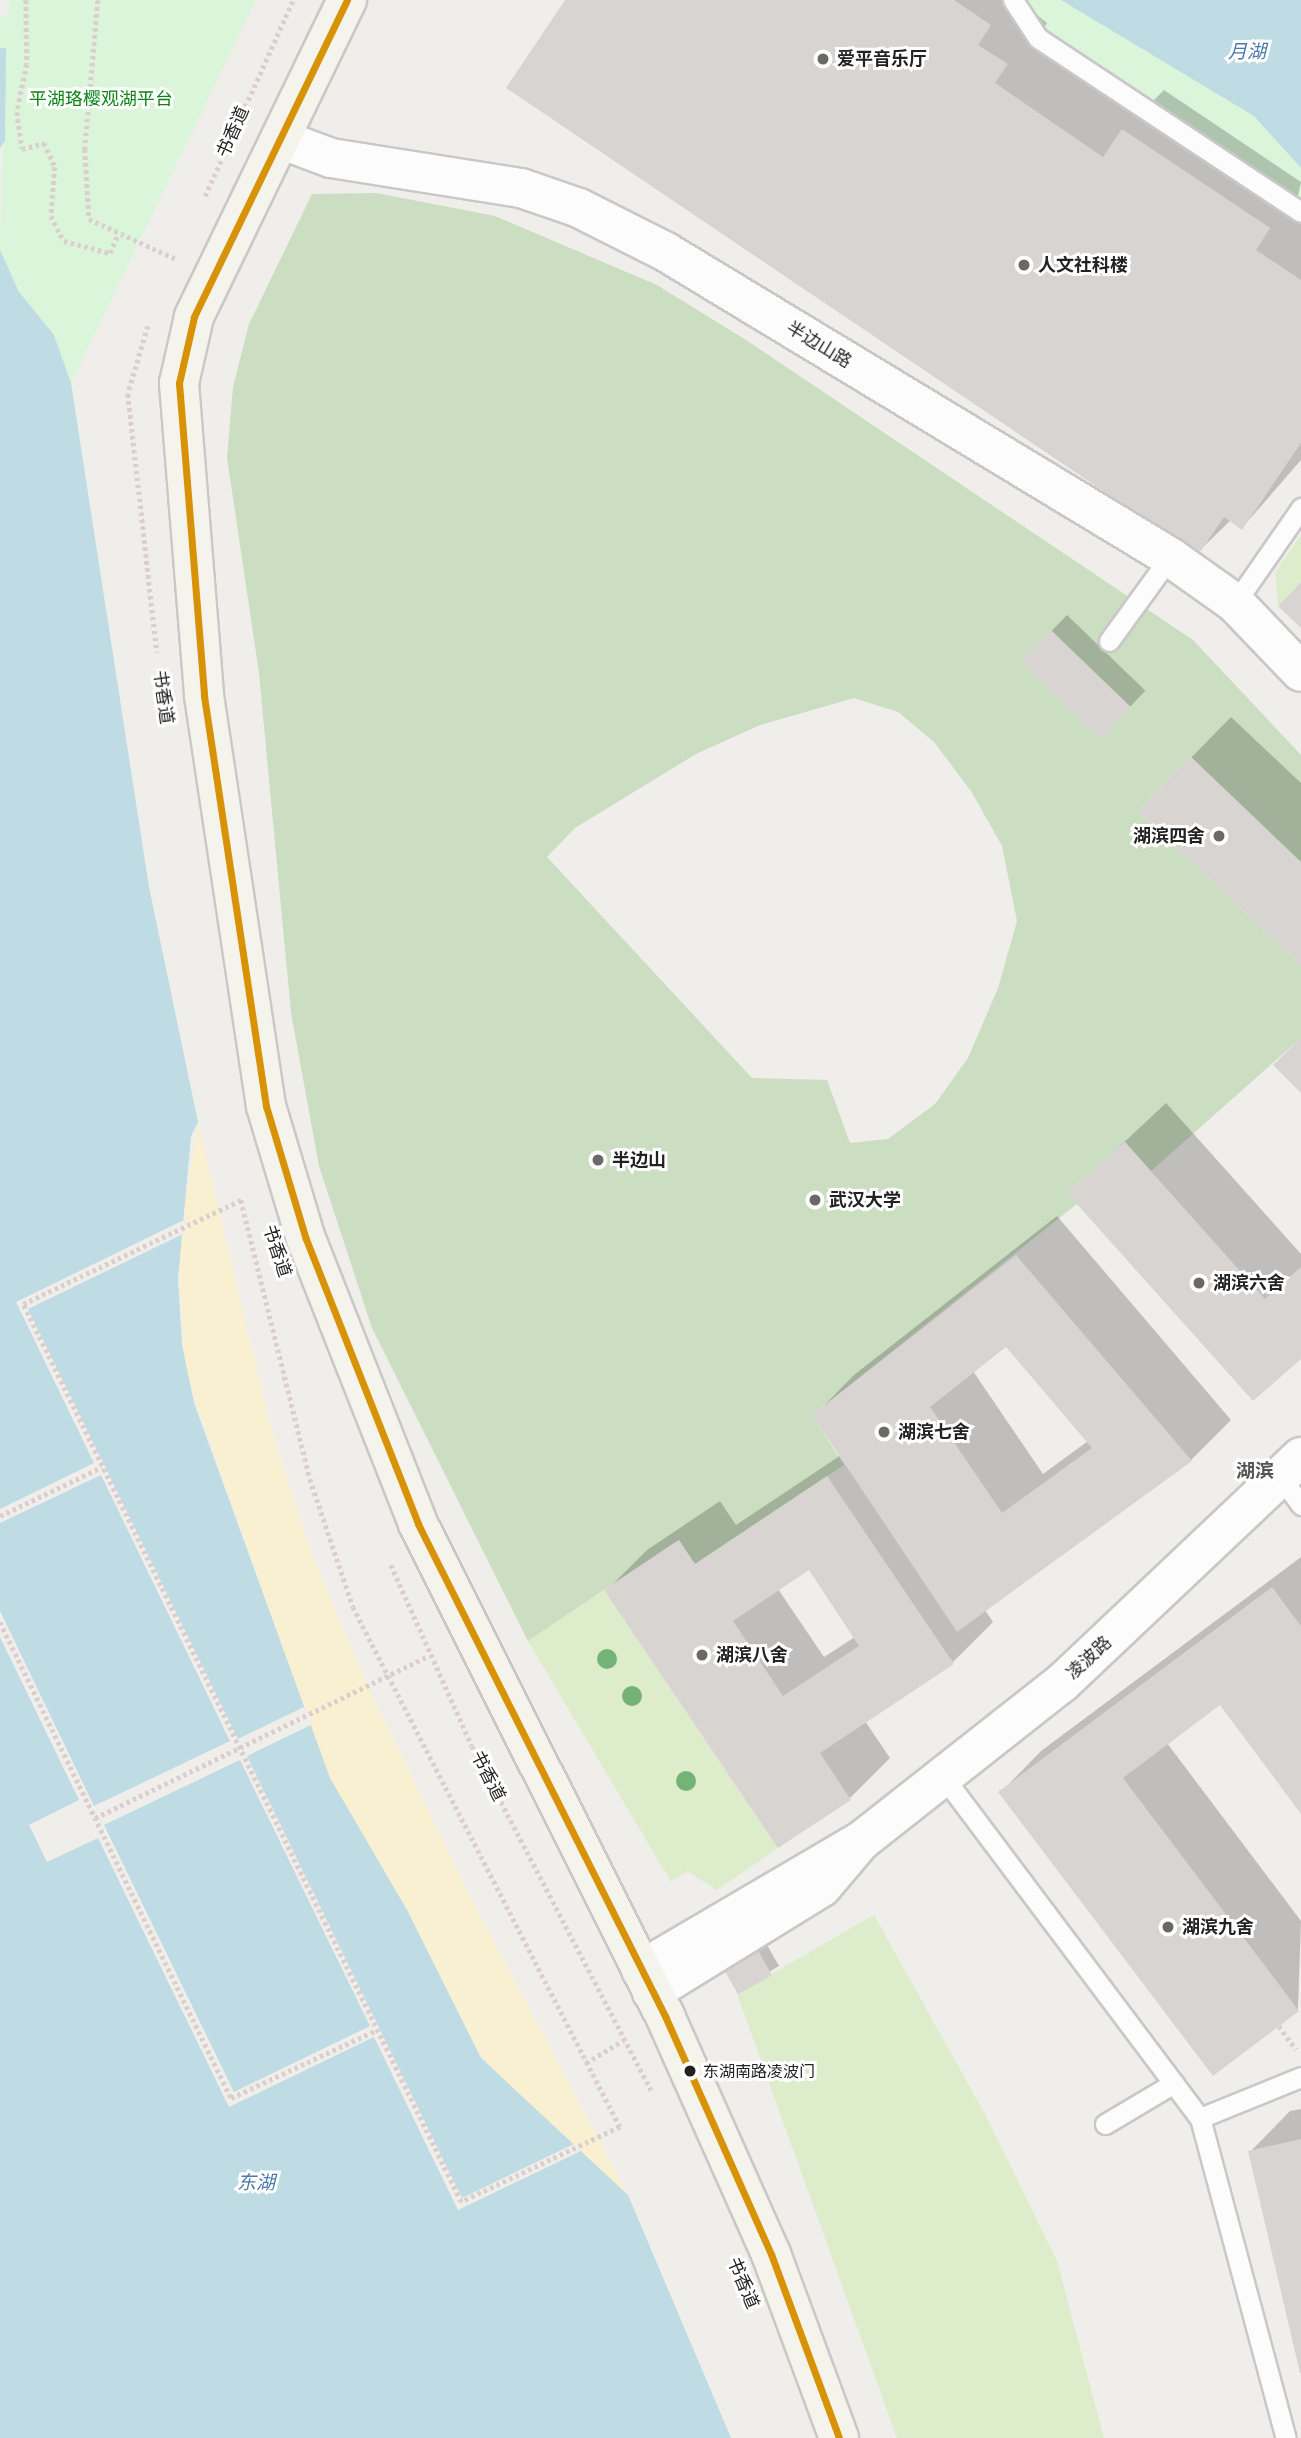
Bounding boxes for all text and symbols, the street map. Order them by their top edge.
water label: 月湖 [1228,41,1266,63]
place label: 爱平音乐厅 [837,48,927,70]
marker: 爱平音乐厅 [815,51,831,67]
park label: 平湖珞樱观湖平台 [29,88,173,110]
street label: 书香道 [212,103,254,161]
place label: 人文社科楼 [1038,254,1128,276]
marker: 人文社科楼 [1016,257,1032,273]
street label: 半边山路 [783,317,855,373]
street label: 书香道 [149,669,177,725]
place label: 湖滨四舍 [1133,825,1205,847]
marker: 湖滨四舍 [1211,828,1227,844]
place label: 半边山 [612,1149,666,1171]
marker: 半边山 [590,1152,606,1168]
place label: 武汉大学 [829,1189,901,1211]
marker: 武汉大学 [807,1192,823,1208]
street label: 书香道 [258,1222,296,1280]
place label: 湖滨六舍 [1213,1272,1285,1294]
marker: 湖滨六舍 [1191,1275,1207,1291]
place label: 湖滨七舍 [898,1421,970,1443]
marker: 湖滨七舍 [876,1424,892,1440]
district label: 湖滨 [1236,1460,1274,1482]
street label: 凌波路 [1062,1632,1116,1684]
place label: 湖滨八舍 [716,1644,788,1666]
marker: 湖滨八舍 [694,1647,710,1663]
street label: 书香道 [466,1747,510,1805]
place label: 湖滨九舍 [1182,1916,1254,1938]
marker: 湖滨九舍 [1160,1919,1176,1935]
place label: 东湖南路凌波门 [703,2061,815,2081]
marker: 东湖南路凌波门 [683,2064,697,2078]
water label: 东湖 [237,2172,275,2194]
street label: 书香道 [723,2254,763,2312]

